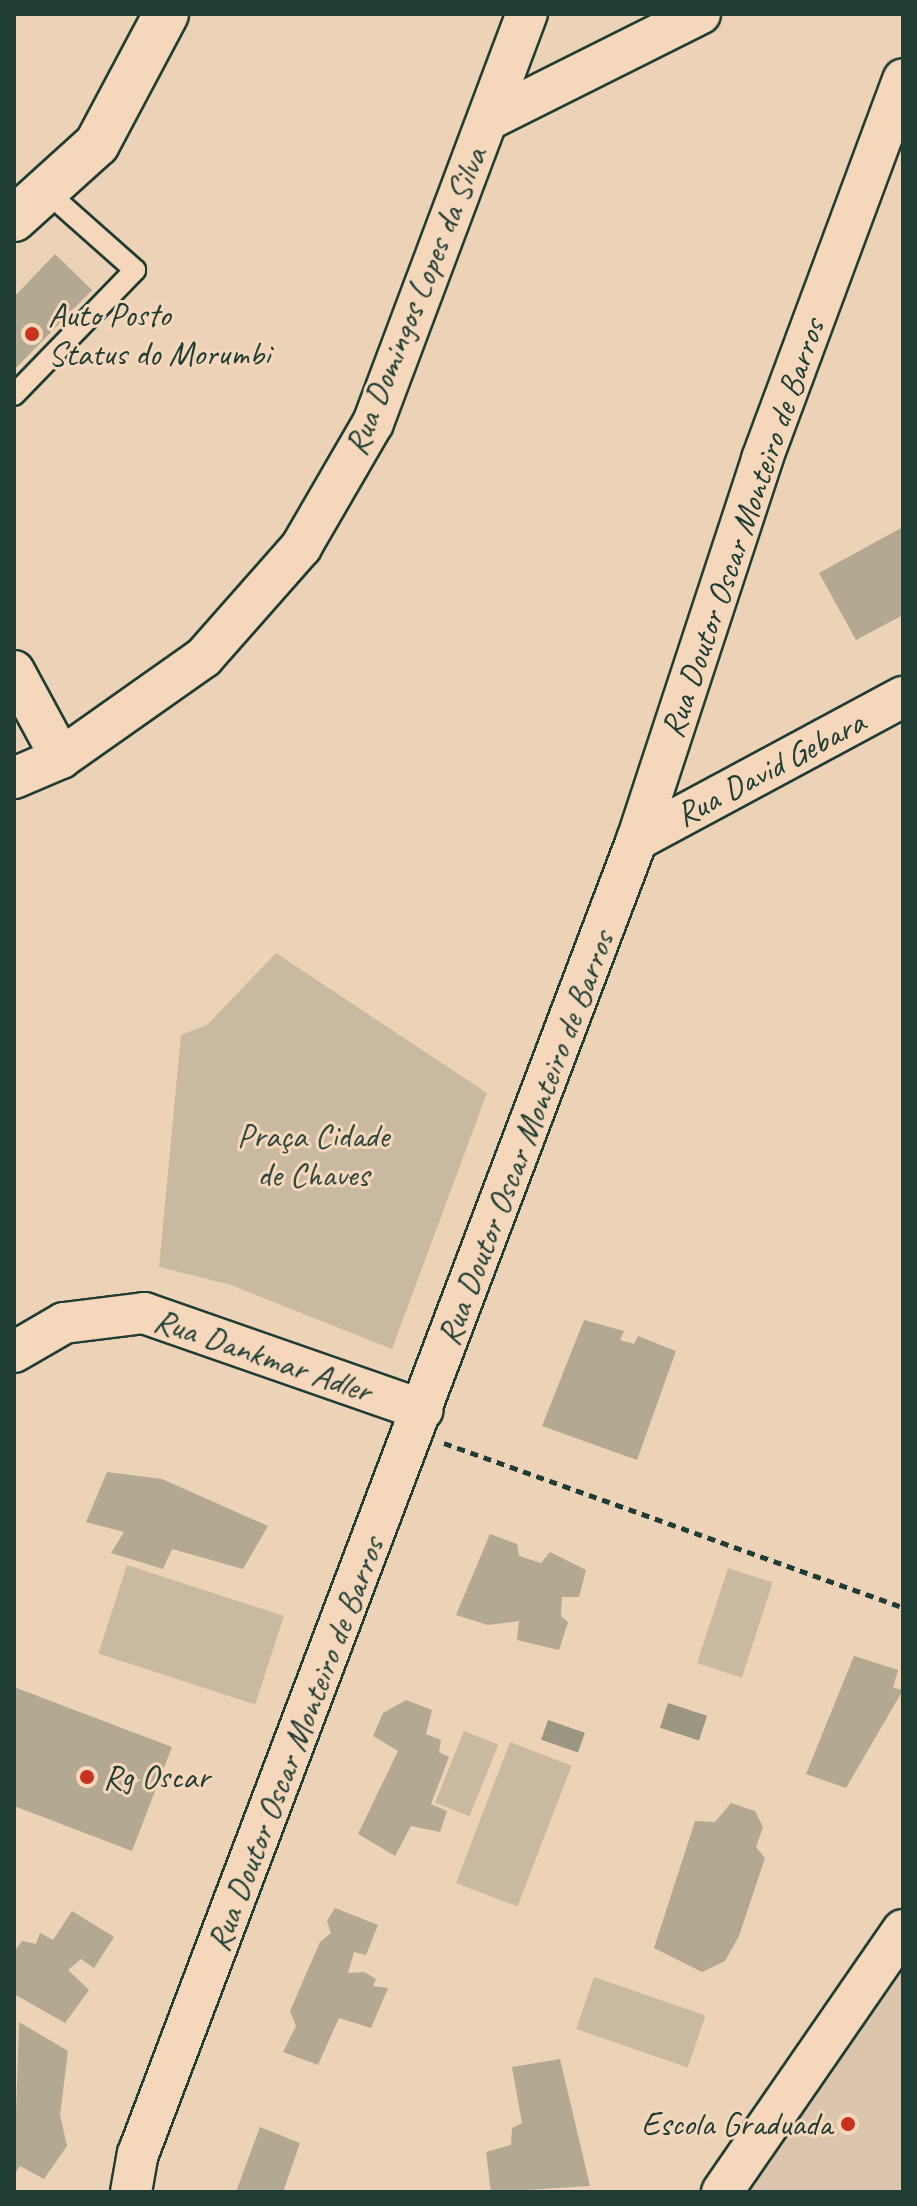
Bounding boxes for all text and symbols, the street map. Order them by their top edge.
street label: Rua Domingos Lopes da Silva [334,141,496,461]
place label: Auto Posto Status do Morumbi [48,294,272,374]
street label: Rua Doutor Oscar Monteiro de Barros [651,312,833,744]
marker: Auto Posto Status do Morumbi [23,325,41,343]
street label: Rua David Gebara [669,701,871,835]
street label: Rua Doutor Oscar Monteiro de Barros [427,924,623,1352]
park label: Praça Cidade de Chaves [237,1115,389,1194]
street label: Rua Dankmar Adler [149,1299,377,1411]
street label: Rua Doutor Oscar Monteiro de Barros [197,1530,393,1958]
place label: Rg Oscar [103,1757,209,1797]
marker: Rg Oscar [78,1768,96,1786]
place label: Escola Graduada [639,2104,832,2144]
marker: Escola Graduada [839,2115,857,2133]

